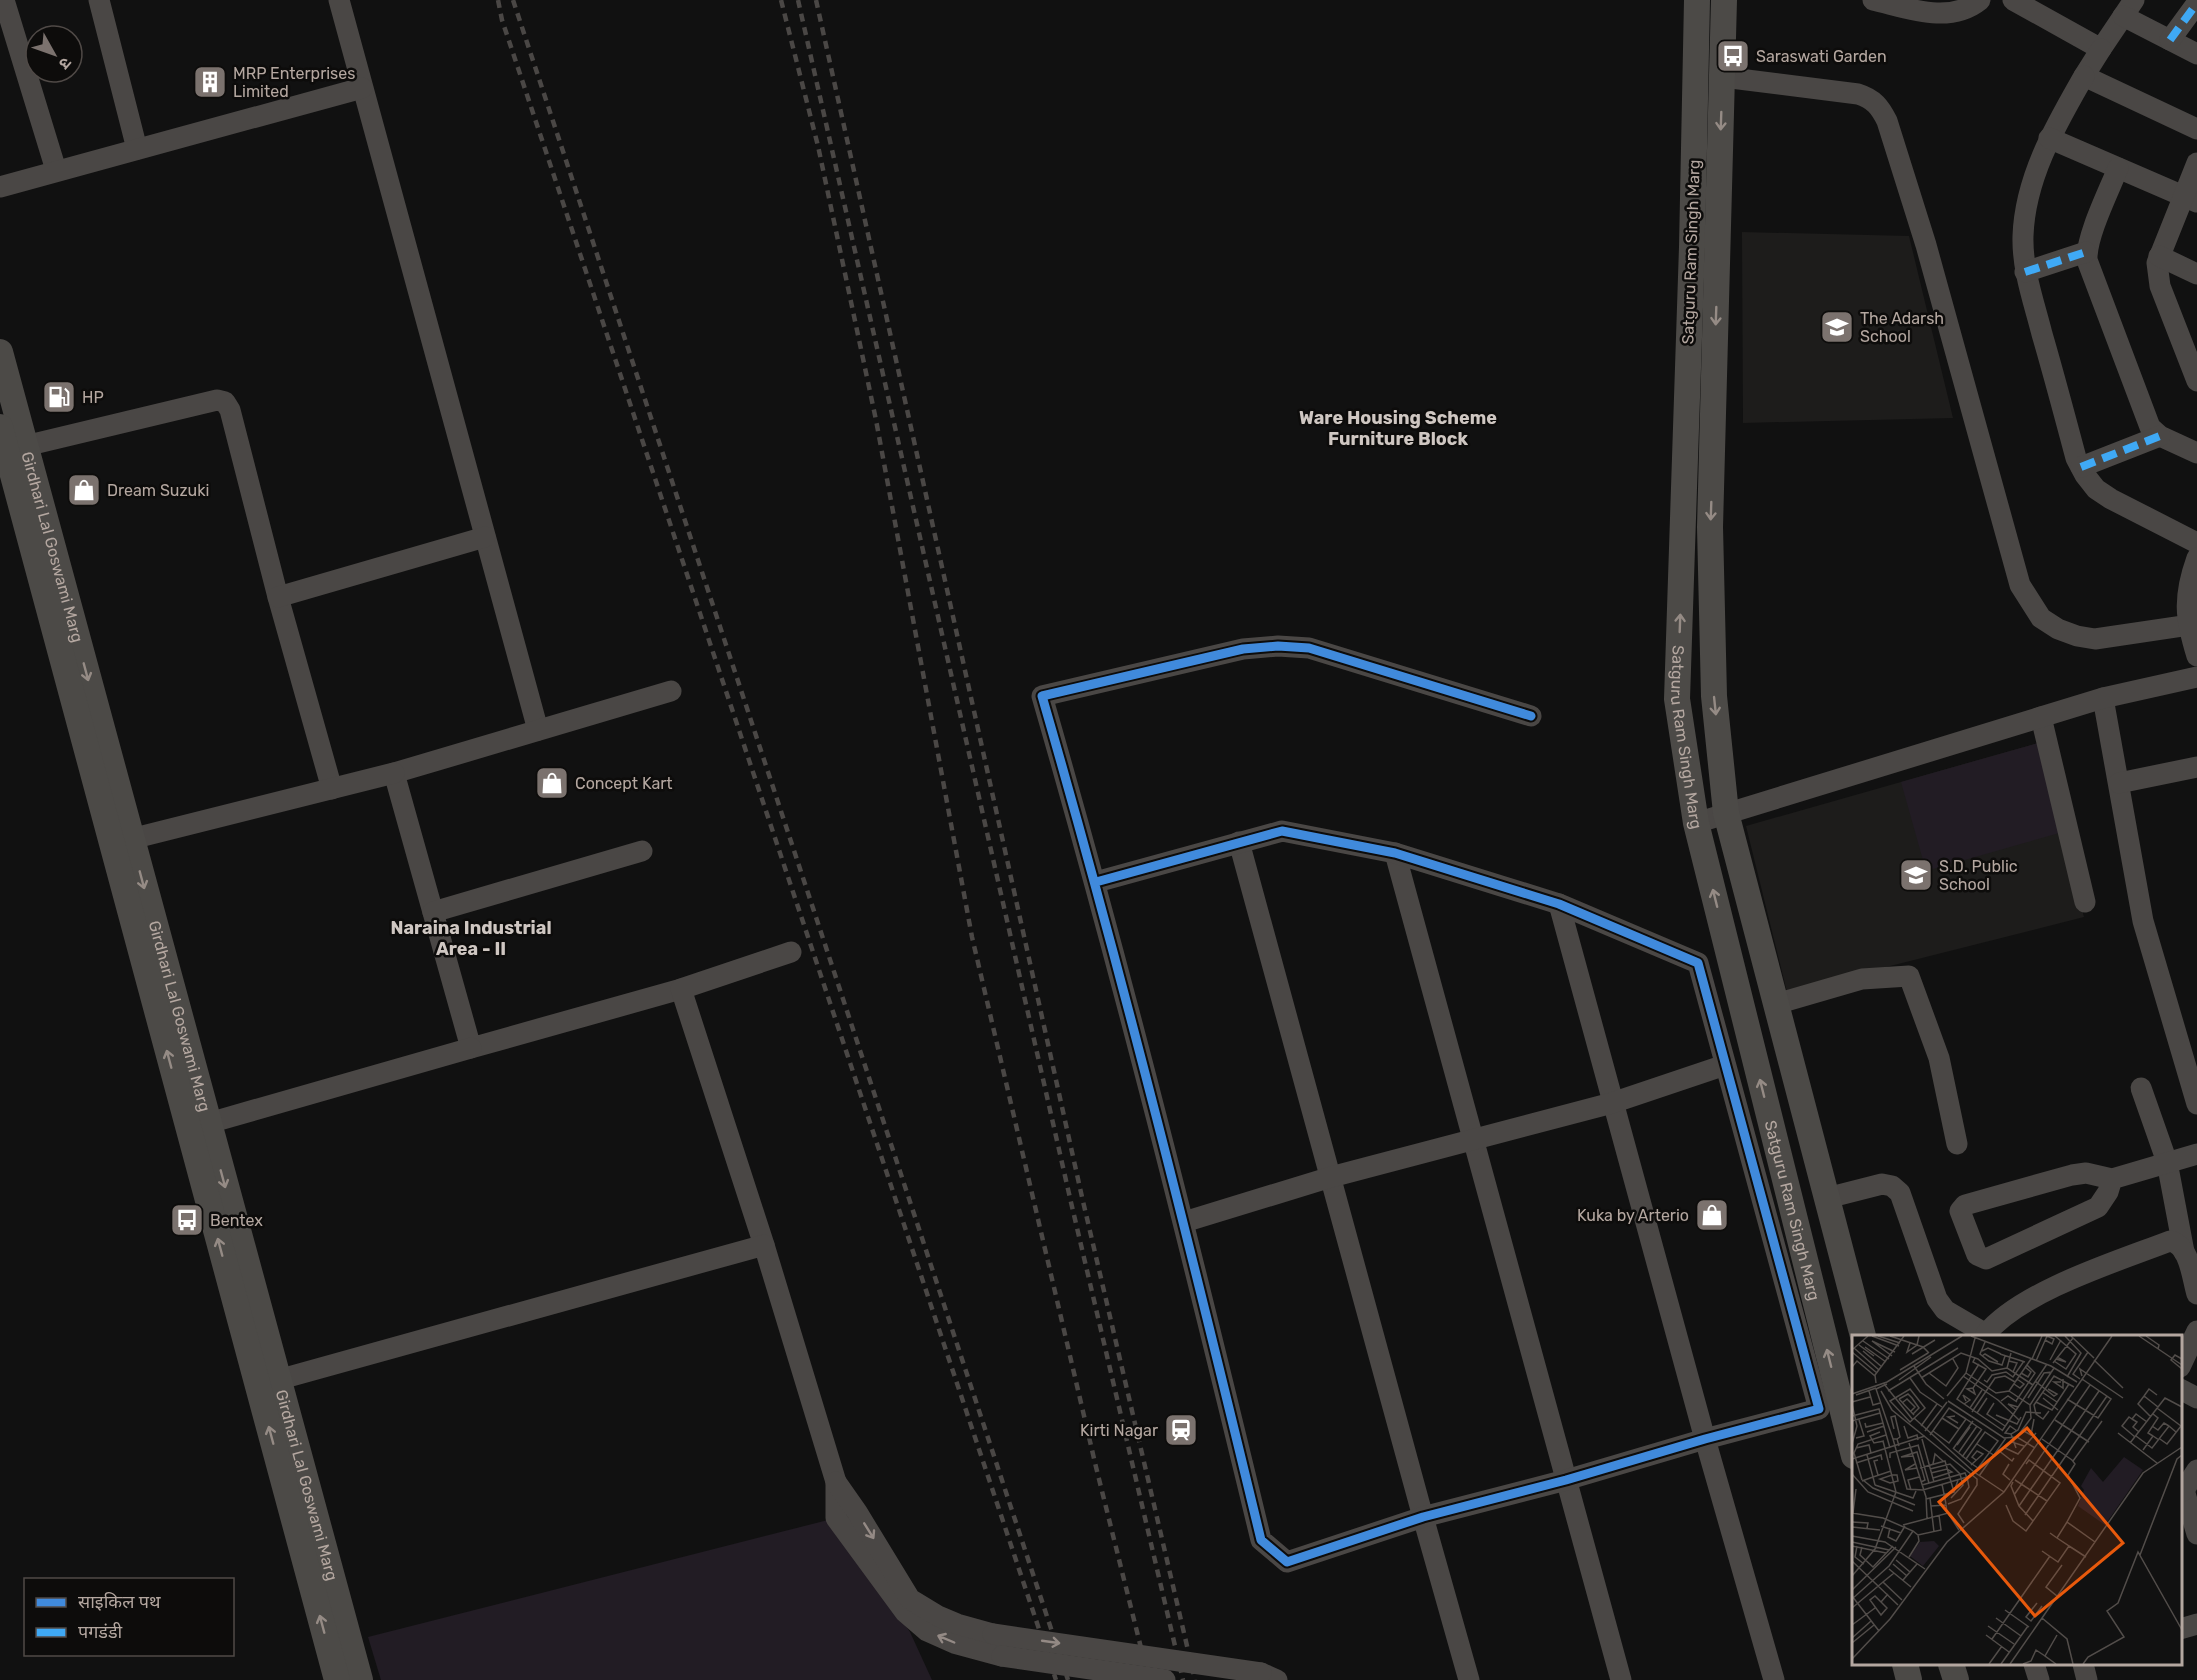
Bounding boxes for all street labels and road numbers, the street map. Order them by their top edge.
street label: Satguru Ram Singh Marg [1678,159,1704,345]
street label: Girdhari Lal Goswami Marg [18,449,88,644]
street label: Satguru Ram Singh Marg [1667,645,1707,831]
street label: Girdhari Lal Goswami Marg [145,919,215,1114]
street label: Satguru Ram Singh Marg [1761,1118,1824,1302]
street label: Girdhari Lal Goswami Marg [272,1388,342,1583]

